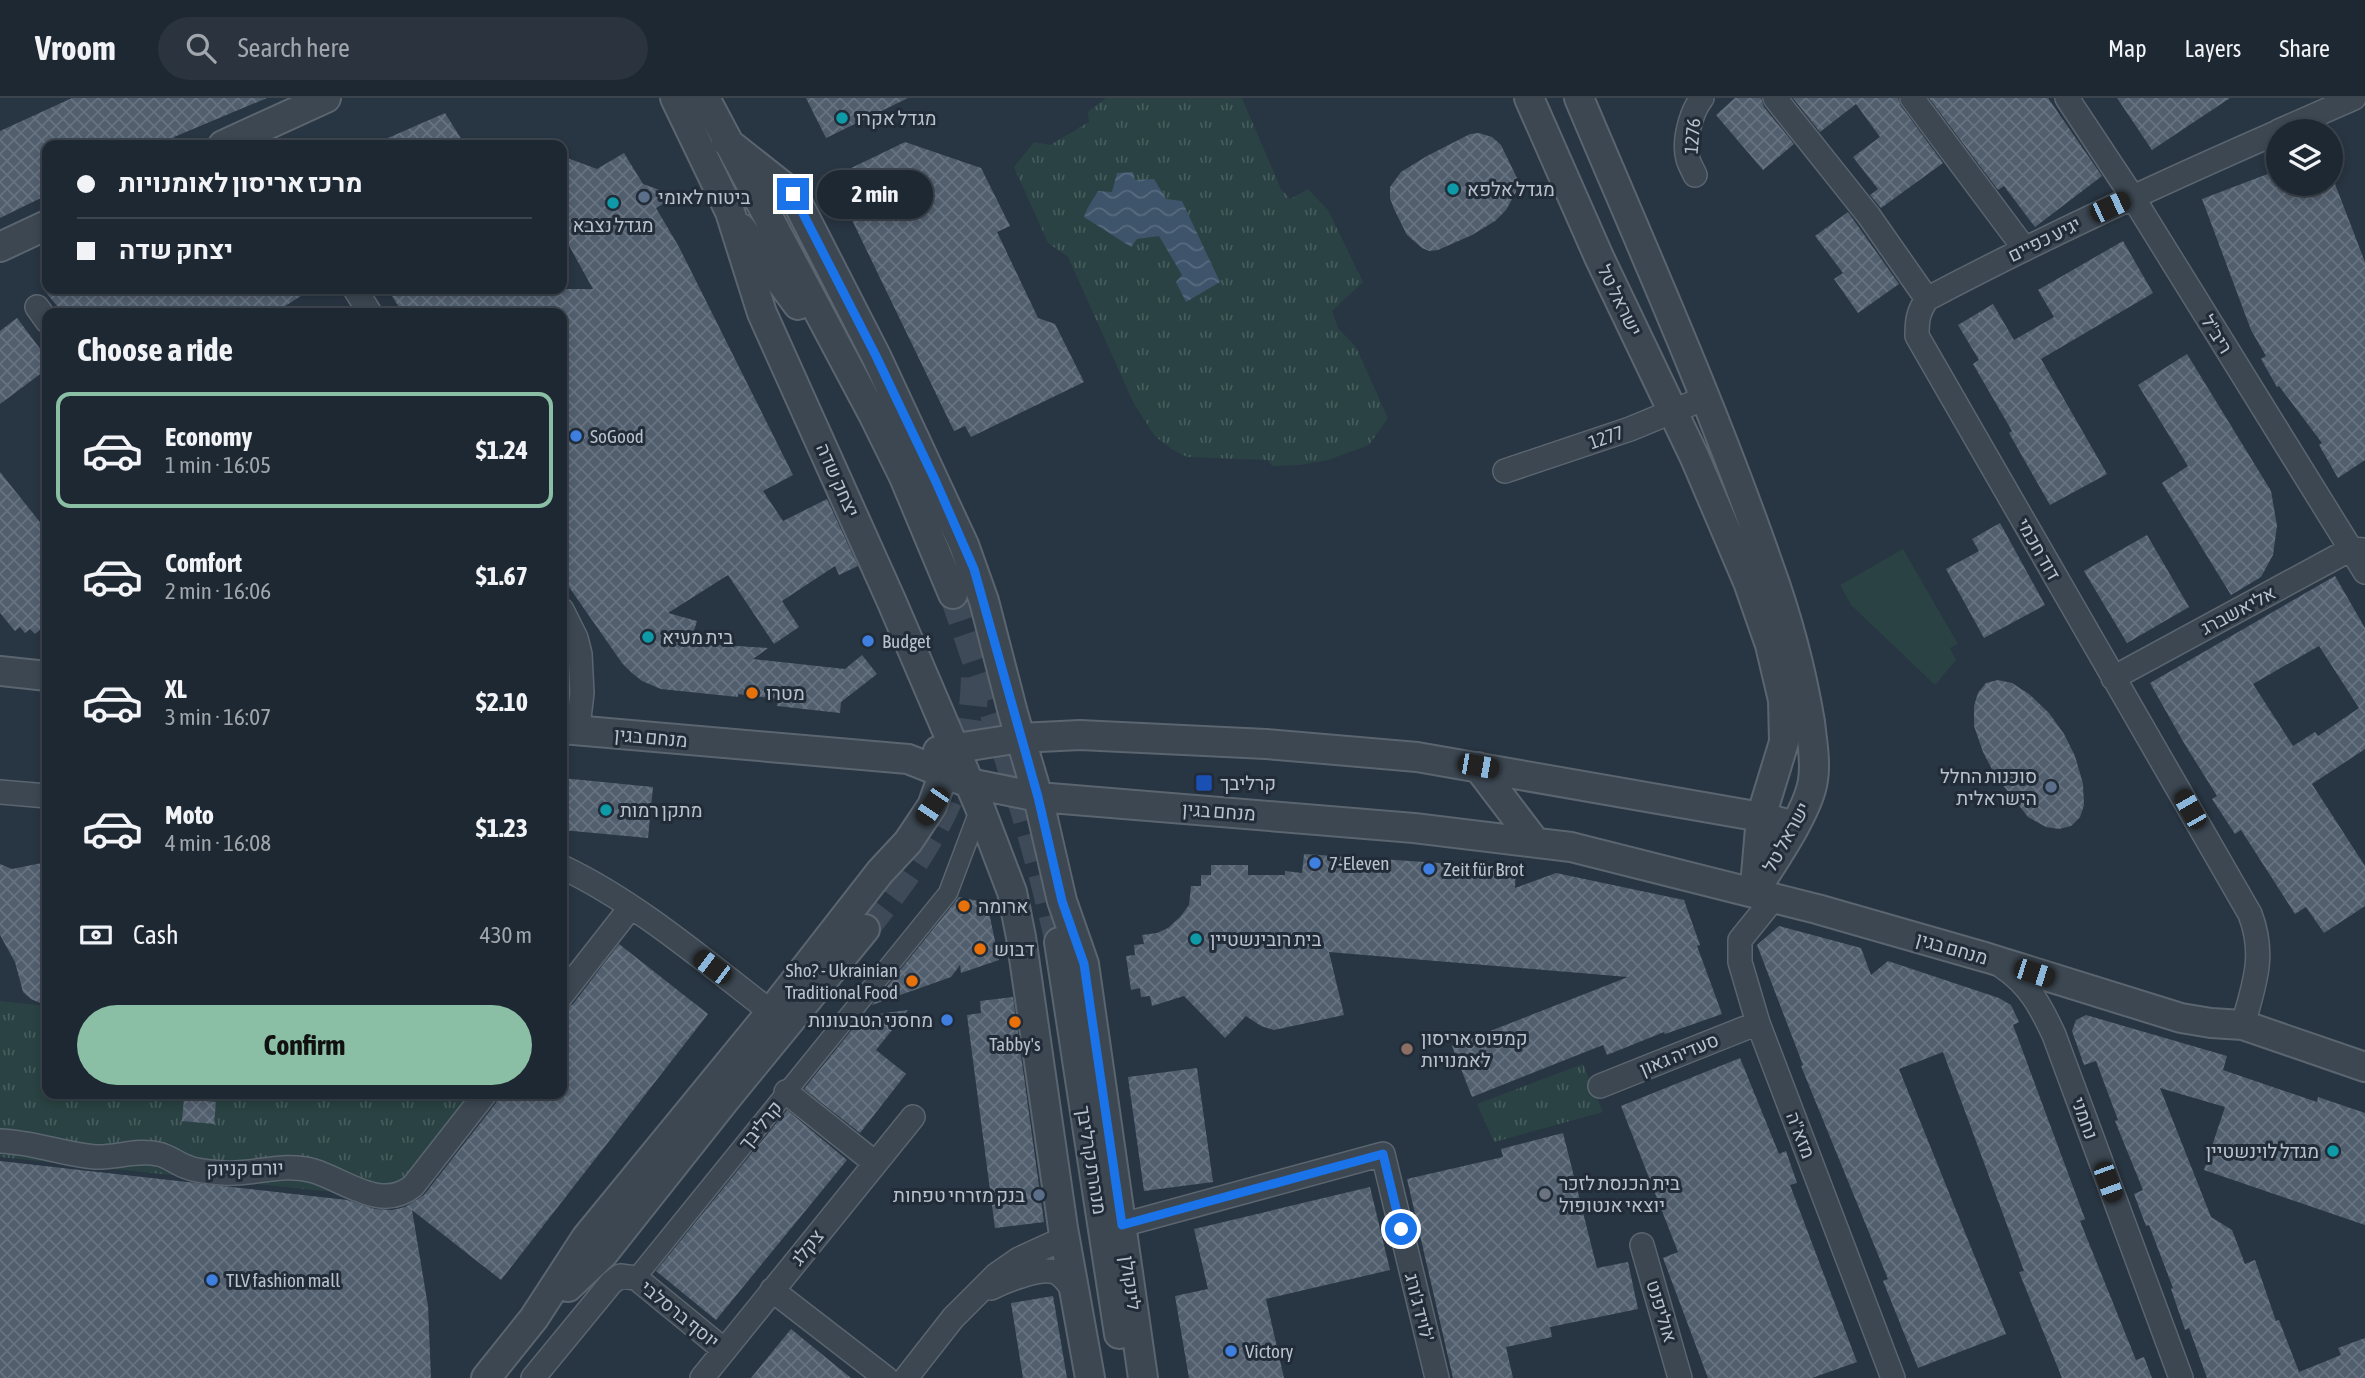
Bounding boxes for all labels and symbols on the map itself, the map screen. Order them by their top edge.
place label: מגדל אקרו [856,107,937,129]
marker: מגדל אקרו [834,110,850,126]
street label: 1276 [1679,117,1705,155]
callout: 2 min [818,170,933,218]
route end [777,178,809,210]
place label: מגדל אלפא [1467,178,1555,200]
marker: מגדל אלפא [1445,181,1461,197]
place label: ביטוח לאומי [658,186,751,208]
marker: ביטוח לאומי [636,189,652,205]
car [2087,189,2134,225]
marker: מגדל נצבא [605,195,621,211]
street label: יגיע כפיים [2004,212,2084,266]
place label: מגדל נצבא [572,214,654,236]
street label: ישראל טל [1593,261,1647,339]
street label: ריב"ל [2197,311,2237,357]
street label: 1277 [1586,421,1626,453]
place label: SoGood [590,425,644,447]
marker: SoGood [568,428,584,444]
street label: יצחק שדה [812,440,864,520]
street label: דוד חכמי [2013,514,2065,584]
street label: אליאשברג [2197,581,2279,639]
place label: בית מעיא [662,626,733,648]
marker: בית מעיא [640,629,656,645]
place label: Budget [882,630,931,652]
marker: Budget [860,633,876,649]
place label: מטרו [766,682,805,704]
marker: מטרו [744,685,760,701]
street label: מנחם בגין [613,723,689,751]
car [1456,752,1501,780]
place label: סוכנות החלל הישראלית [1940,765,2037,809]
place label: קרליבך [1220,772,1276,794]
marker: קרליבך [1194,773,1214,793]
marker: סוכנות החלל הישראלית [2043,779,2059,795]
car [912,783,953,829]
car [2171,786,2210,832]
street label: מנחם בגין [1181,797,1257,825]
street label: ישראל טל [1758,798,1814,876]
place label: מתקן רמות [620,799,703,821]
marker: מתקן רמות [598,802,614,818]
place label: 7-Eleven [1329,852,1390,874]
marker: 7-Eleven [1307,855,1323,871]
place label: Zeit für Brot [1443,858,1524,880]
marker: Zeit für Brot [1421,861,1437,877]
place label: ארומה [978,895,1028,917]
marker: ארומה [956,898,972,914]
street label: מנחם בגין [1914,927,1990,969]
place label: בית רובינשטיין [1210,928,1322,950]
marker: בית רובינשטיין [1188,931,1204,947]
place label: דבוש [994,938,1035,960]
marker: דבוש [972,941,988,957]
car [689,946,736,988]
car [2011,957,2058,989]
place label: Sho? - Ukrainian Traditional Food [785,959,898,1003]
marker: Sho? - Ukrainian Traditional Food [904,973,920,989]
place label: מחסני הטבעונות [808,1009,933,1031]
marker: מחסני הטבעונות [939,1012,955,1028]
marker: Tabby's [1007,1014,1023,1030]
place label: קמפוס אריסון לאמנויות [1421,1027,1528,1071]
street label: סעדיה גאון [1636,1028,1722,1080]
place label: Tabby's [989,1033,1041,1055]
marker: קמפוס אריסון לאמנויות [1399,1041,1415,1057]
street label: נחמני [2067,1094,2103,1142]
street label: קרליבך [734,1096,786,1154]
street label: מנהרת קרליבך [1073,1104,1111,1216]
street label: מזא''ה [1782,1108,1820,1162]
place label: מגדל לוינשטיין [2206,1140,2319,1162]
marker: מגדל לוינשטיין [2325,1143,2341,1159]
street label: יורם קניוק [206,1156,284,1180]
car [2091,1159,2126,1205]
place label: בית הכנסת לזכר יוצאי אנטופול [1559,1172,1680,1216]
place label: בנק מזרחי טפחות [893,1184,1025,1206]
marker: בית הכנסת לזכר יוצאי אנטופול [1537,1186,1553,1202]
marker: בנק מזרחי טפחות [1031,1187,1047,1203]
route start [1385,1213,1417,1245]
street label: צקלג [786,1225,828,1269]
street label: לינקולן [1116,1254,1146,1312]
place label: TLV fashion mall [226,1269,340,1291]
street label: לויד ג'ורג' [1401,1271,1439,1343]
marker: TLV fashion mall [204,1272,220,1288]
street label: יוסף ברסלבי [636,1276,724,1352]
street label: אוליפנט [1642,1277,1682,1345]
place label: Victory [1245,1340,1294,1362]
marker: Victory [1223,1343,1239,1359]

